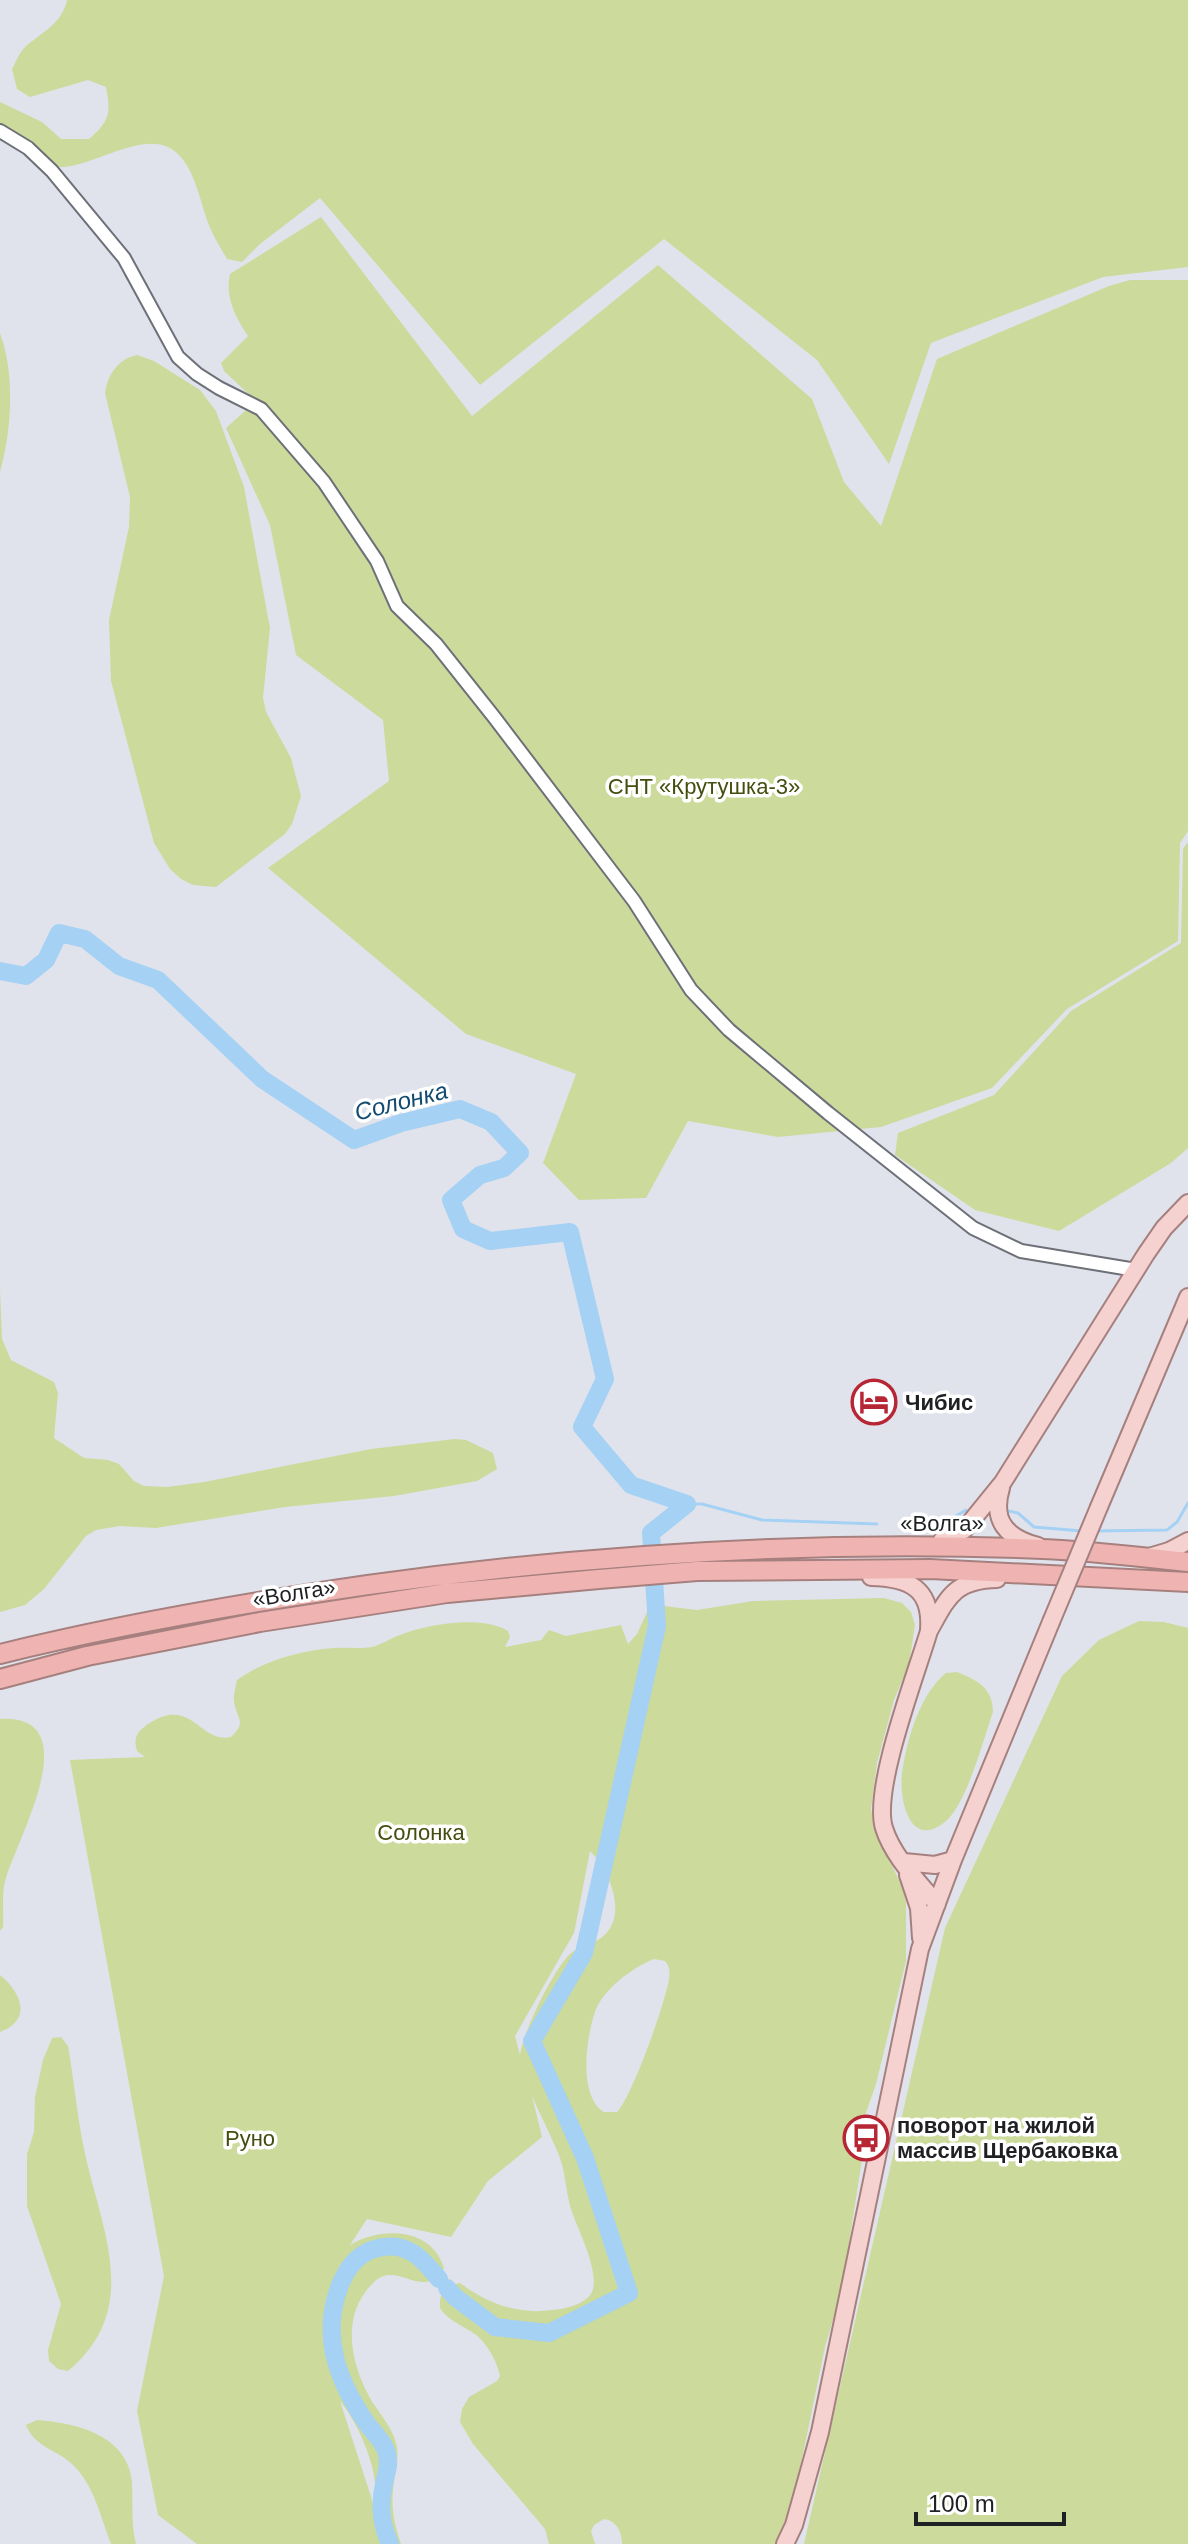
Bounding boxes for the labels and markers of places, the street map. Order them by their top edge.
hotel icon: Чибис [850,1378,898,1426]
place label: Чибис [905,1390,973,1415]
place label: поворот на жилой массив Щербаковка [897,2113,1118,2163]
bus stop icon: поворот на жилой массив Щербаковка [842,2114,890,2162]

